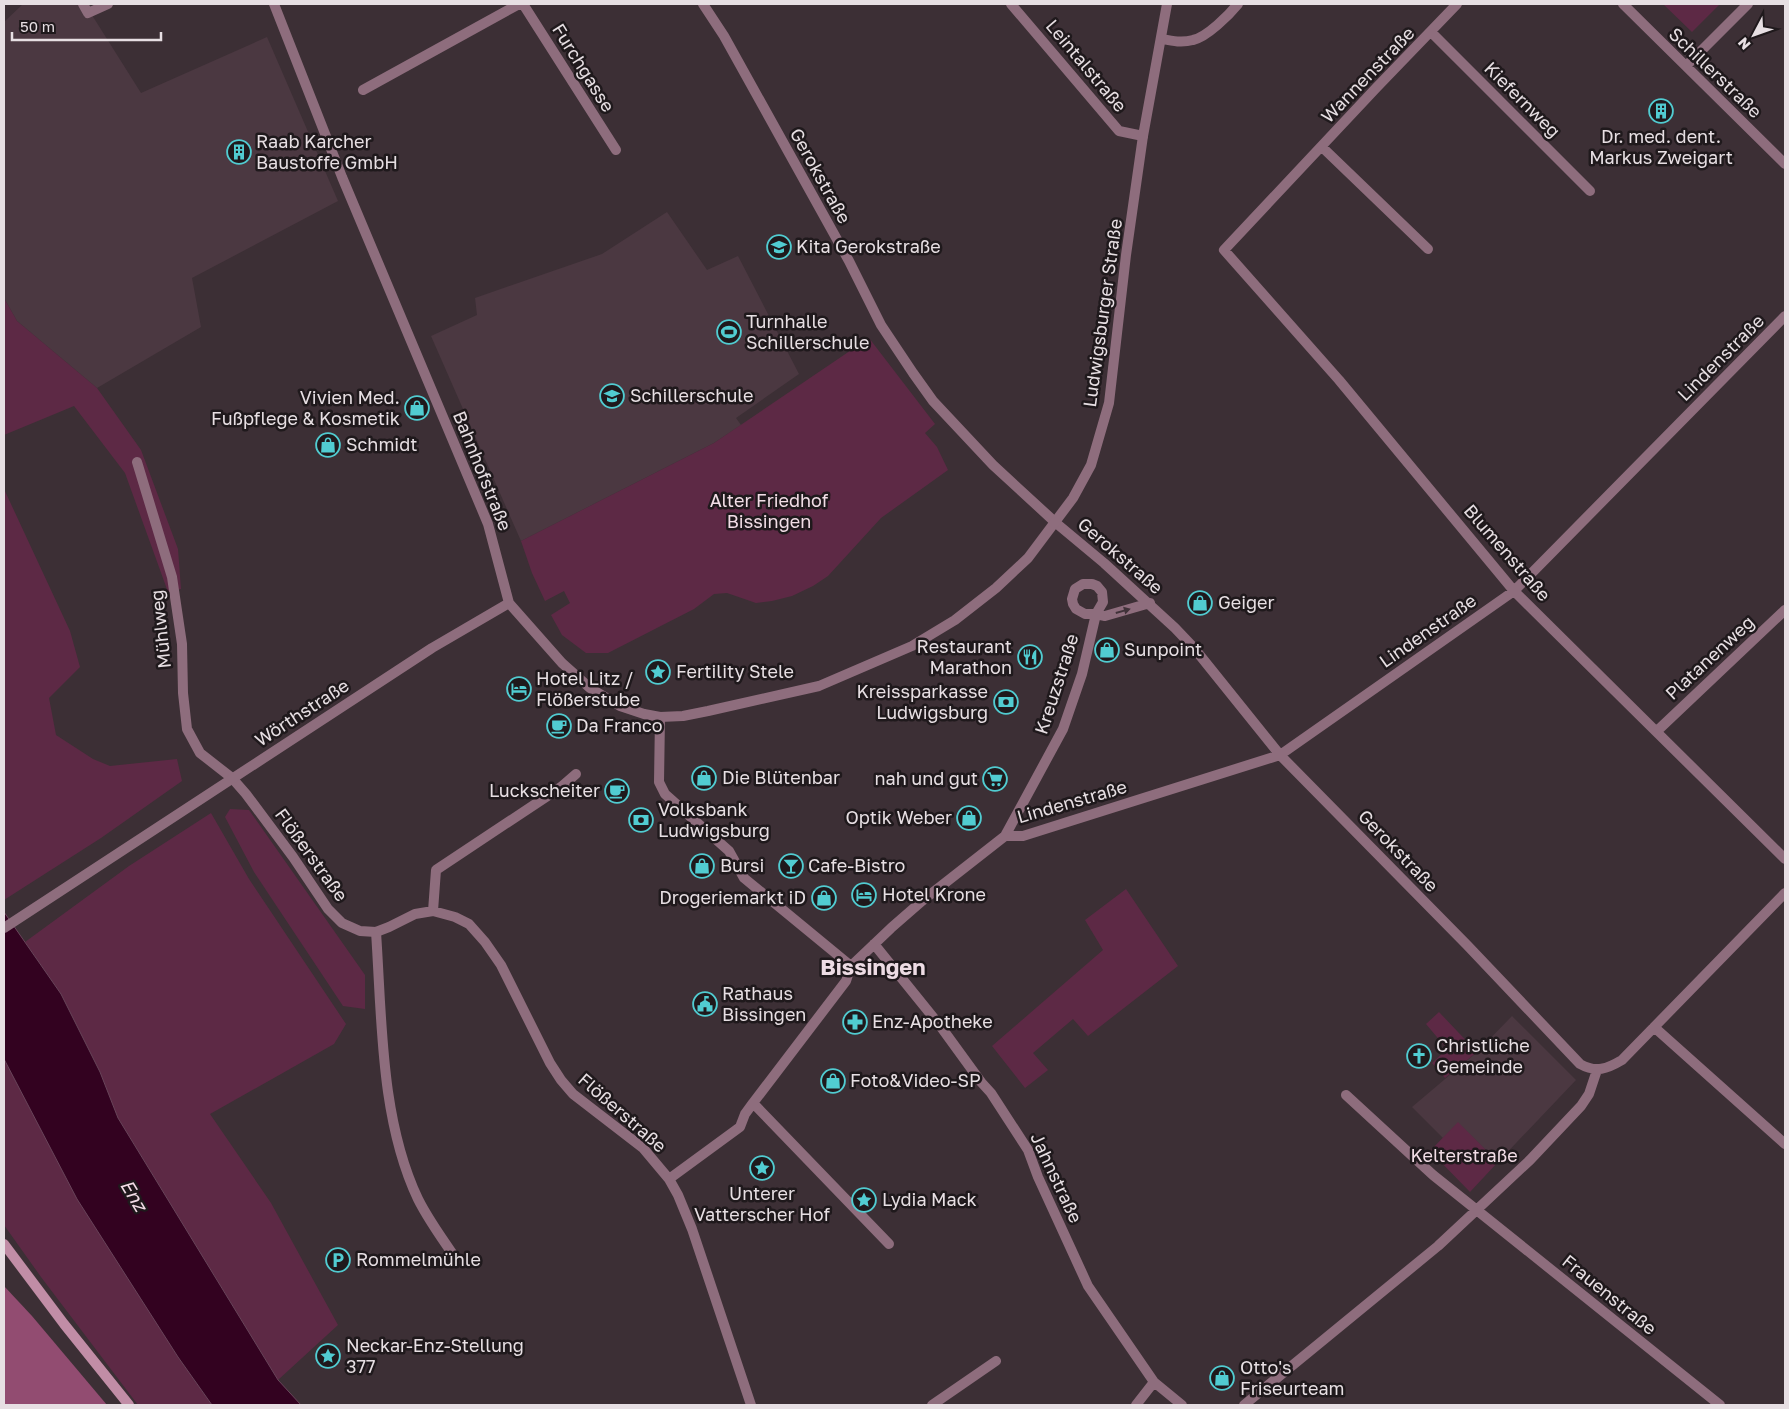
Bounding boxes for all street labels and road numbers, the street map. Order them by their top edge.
street label: Leintalstraße [1042,15,1132,116]
street label: Furchgasse [548,19,620,116]
street label: Wannenstraße [1316,22,1419,127]
street label: Schillerstraße [1665,22,1767,122]
street label: Kiefernweg [1480,57,1565,142]
street label: Gerokstraße [786,124,856,227]
street label: Ludwigsburger Straße [1078,217,1126,408]
street label: Lindenstraße [1672,309,1768,405]
street label: Bahnhofstraße [449,408,517,534]
street label: Blumenstraße [1460,500,1556,605]
street label: Gerokstraße [1074,512,1168,598]
street label: Mühlweg [145,589,175,670]
street label: Lindenstraße [1375,589,1480,672]
street label: Platanenweg [1660,611,1758,704]
street label: Kreuzstraße [1029,631,1083,737]
street label: Wörthstraße [250,674,353,751]
street label: Lindenstraße [1014,775,1129,827]
street label: Flößerstraße [271,804,353,905]
street label: Gerokstraße [1354,805,1443,896]
street label: Flößerstraße [574,1068,671,1157]
street label: Jahnstraße [1026,1129,1087,1226]
street label: Frauenstraße [1558,1250,1661,1339]

